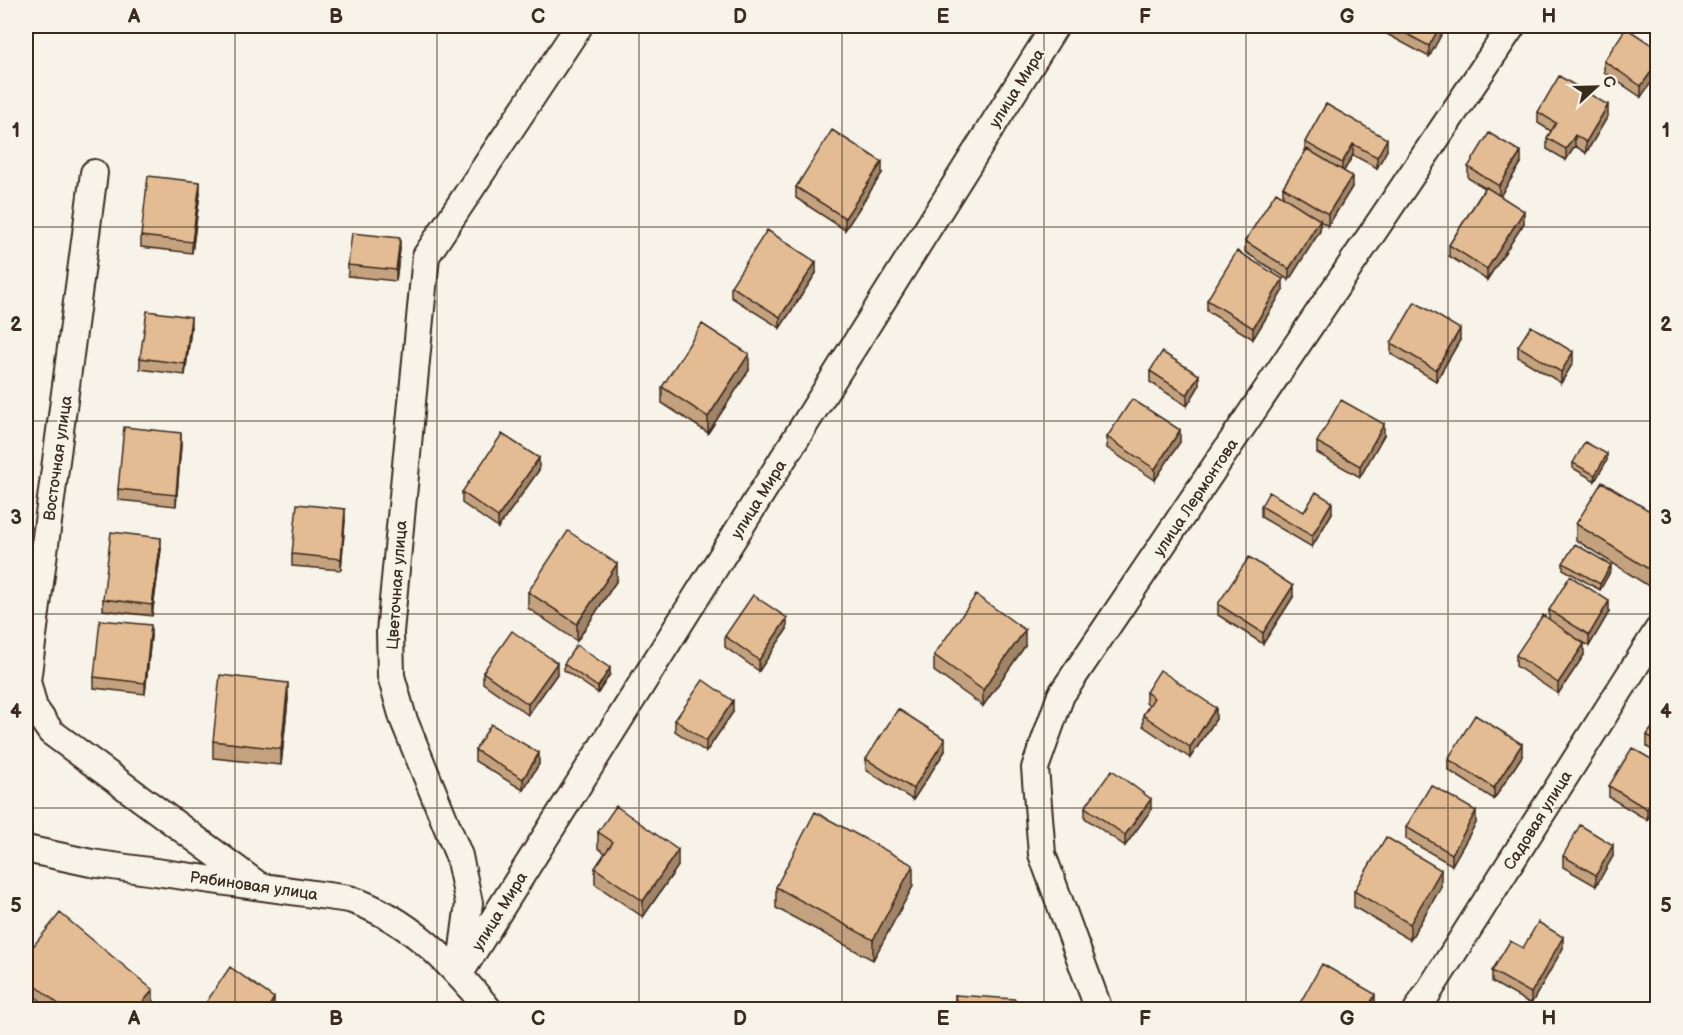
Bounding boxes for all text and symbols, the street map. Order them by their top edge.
text: A [127,5,141,29]
text: B [329,5,343,29]
text: C [531,5,545,29]
text: D [733,5,747,29]
text: E [937,5,950,29]
text: F [1139,5,1151,29]
text: G [1340,5,1355,29]
text: H [1542,5,1556,29]
street label: улица Мира [986,45,1049,132]
north arrow [1566,57,1626,117]
text: С [1598,73,1619,91]
text: 1 [12,119,20,143]
text: 1 [1662,119,1670,143]
text: 2 [10,313,22,337]
text: 2 [1660,313,1672,337]
street label: Восточная улица [40,394,77,522]
street label: улица Лермонтова [1150,435,1243,560]
street label: улица Мира [728,456,791,543]
text: 3 [10,506,22,530]
text: 3 [1660,506,1672,530]
street label: Цветочная улица [384,519,412,650]
text: 4 [10,700,22,724]
text: 4 [1660,700,1672,724]
street label: Садовая улица [1500,767,1577,874]
street label: Рябиновая улица [188,868,320,905]
street label: улица Мира [469,868,532,955]
text: 5 [10,894,22,918]
text: 5 [1660,894,1672,918]
text: A [127,1007,141,1031]
text: B [329,1007,343,1031]
text: C [531,1007,545,1031]
text: D [733,1007,747,1031]
text: E [937,1007,950,1031]
text: F [1139,1007,1151,1031]
text: G [1340,1007,1355,1031]
text: H [1542,1007,1556,1031]

